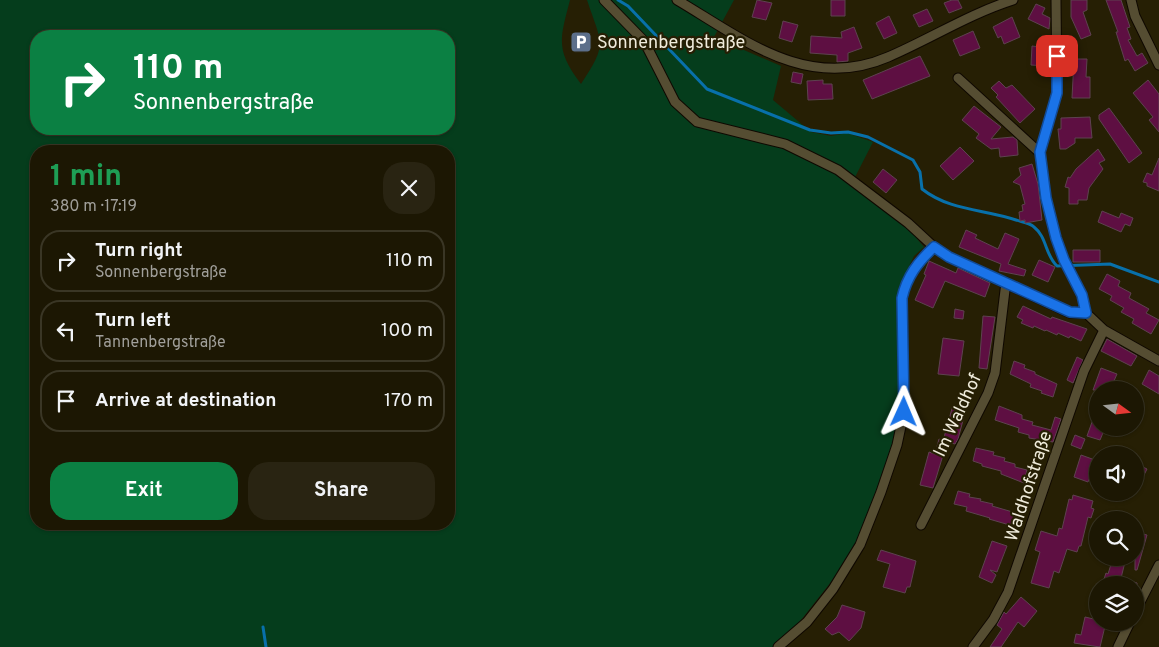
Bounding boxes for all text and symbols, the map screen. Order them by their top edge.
parking icon: Sonnenbergstraße [569,30,593,54]
place label: Sonnenbergstraße [597,32,745,55]
pin [1036,35,1078,77]
icon: arrive [1043,42,1071,70]
text: 110 m [133,47,223,91]
icon: right [50,50,115,115]
text: Sonnenbergstraße [133,90,314,117]
text: 1 min [50,159,122,196]
button: close [383,162,435,214]
text: 380 m · 17:19 [50,197,137,217]
text: Turn right [95,239,183,263]
icon: right [52,247,80,275]
text: 110 m [386,249,433,273]
text: Sonnenbergstraße [95,263,227,283]
text: Turn left [95,309,171,333]
icon: left [52,317,80,345]
text: 100 m [381,319,433,343]
text: Tannenbergstraße [95,333,226,353]
street label: Im Waldhof [929,370,988,461]
north arrow [1089,381,1144,436]
map controls [1089,381,1144,631]
position arrow [877,385,929,437]
icon: arrive [52,387,80,415]
text: Arrive at destination [95,389,276,413]
text: 170 m [384,389,433,413]
street label: Waldhofstraße [1001,428,1058,545]
button: sound [1089,446,1144,501]
button: Exit [50,462,238,520]
button: Share [248,462,435,520]
button: search [1089,511,1144,566]
button: layers [1089,576,1144,631]

